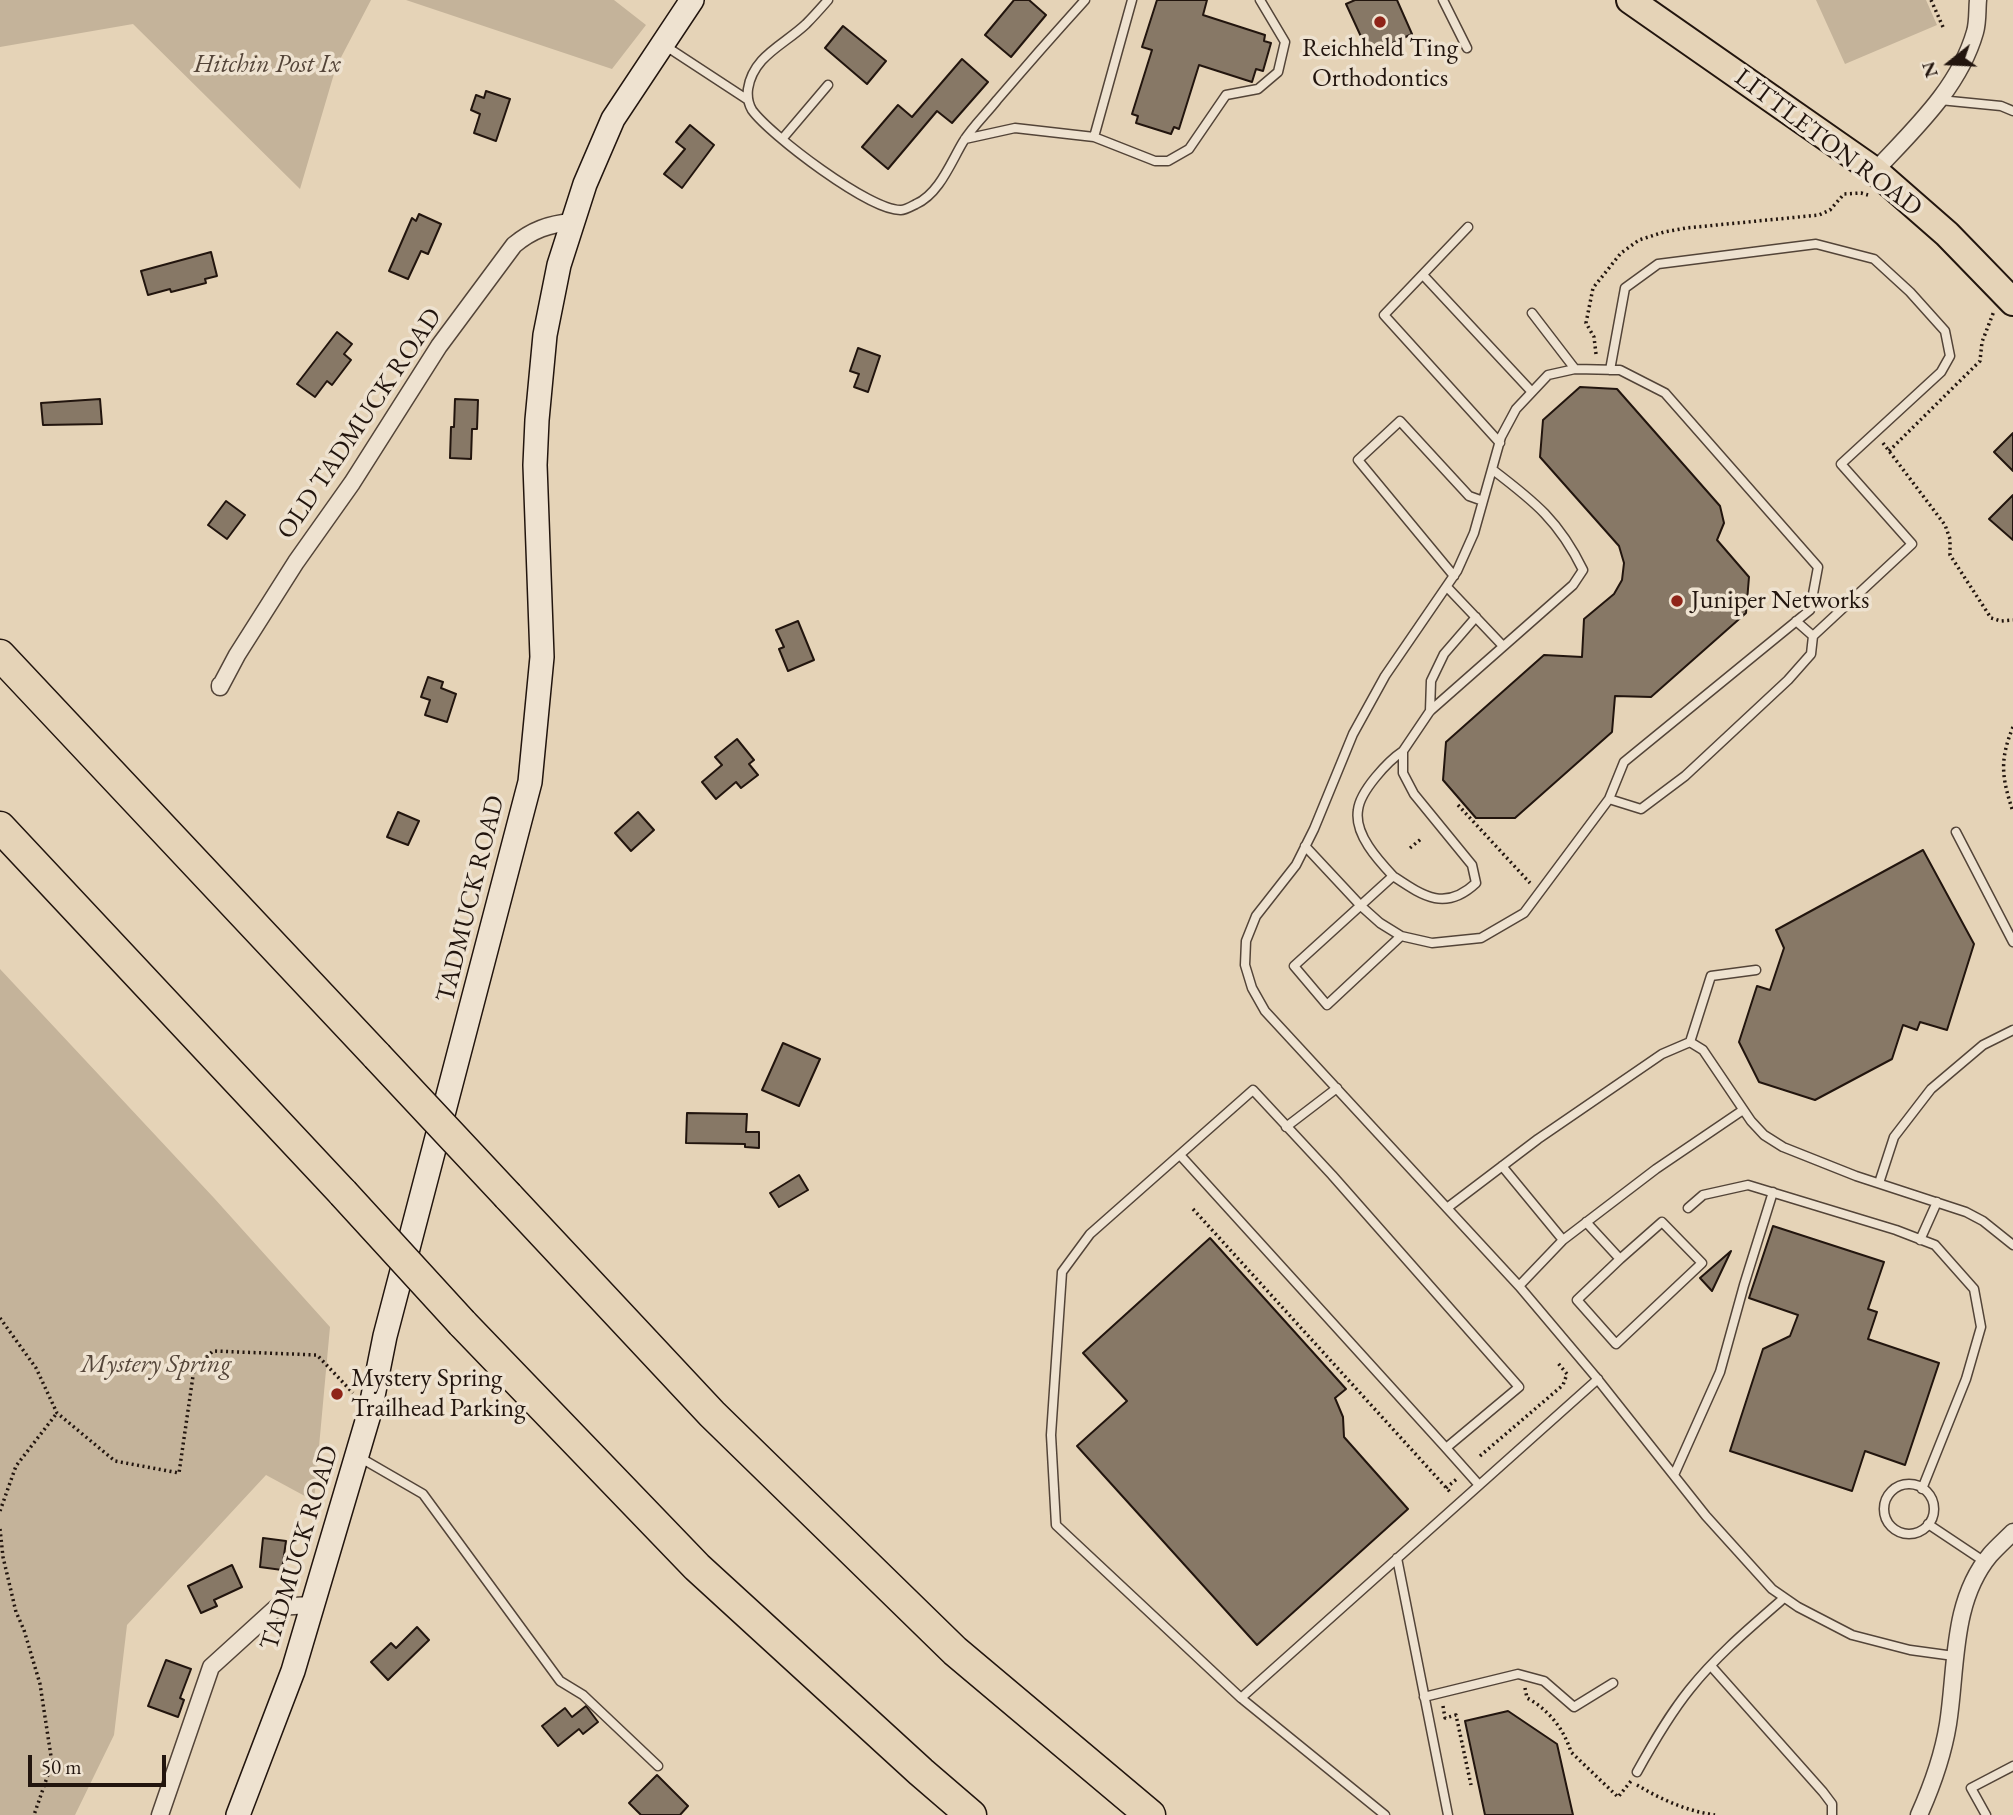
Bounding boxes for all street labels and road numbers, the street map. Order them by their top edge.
street label: LITTLETON ROAD [1728,62,1928,224]
street label: OLD TADMUCK ROAD [271,303,449,545]
street label: TADMUCK ROAD [430,792,512,1006]
street label: TADMUCK ROAD [254,1442,346,1654]

